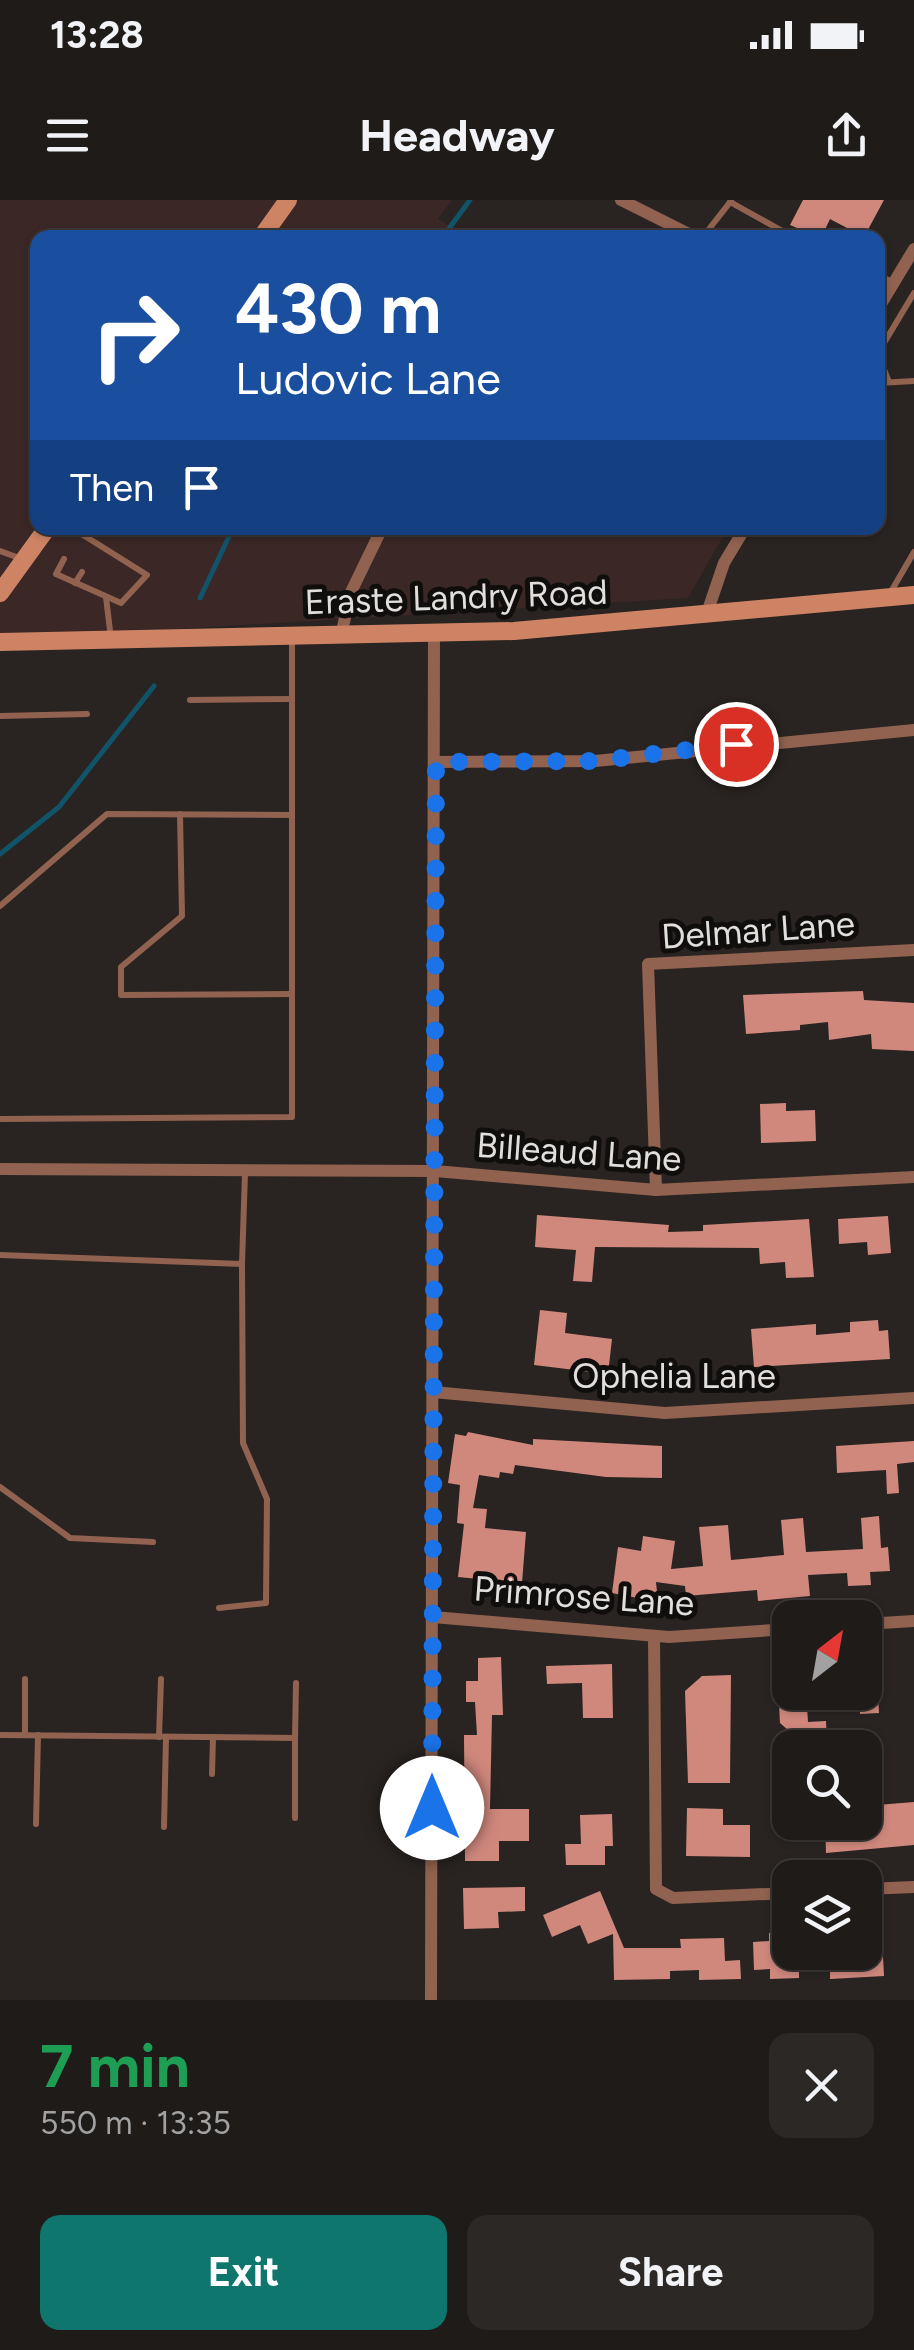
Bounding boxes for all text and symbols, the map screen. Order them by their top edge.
text: 13:28 [50,12,144,58]
icon: menu [40,108,95,163]
text: Headway [359,108,555,162]
icon: share [819,108,874,163]
text: 430 m [235,266,441,351]
icon: right [70,270,200,400]
text: Ludovic Lane [235,351,501,405]
icon: arrive [174,460,229,515]
text: Then [70,465,154,511]
street label: Eraste Landry Road [304,571,608,623]
pin [694,702,779,787]
icon: arrive [709,717,764,772]
street label: Delmar Lane [660,902,856,958]
street label: Billeaud Lane [475,1124,683,1180]
street label: Ophelia Lane [572,1355,776,1397]
street label: Primrose Lane [472,1567,696,1625]
north arrow [772,1600,882,1710]
map controls [772,1600,882,1970]
button: search [772,1730,882,1840]
position arrow [380,1756,484,1860]
button: layers [772,1860,882,1970]
text: 7 min [40,2030,190,2102]
button: close [769,2033,874,2138]
text: 550 m · 13:35 [40,2104,231,2142]
button: Exit [40,2215,447,2330]
button: Share [467,2215,874,2330]

